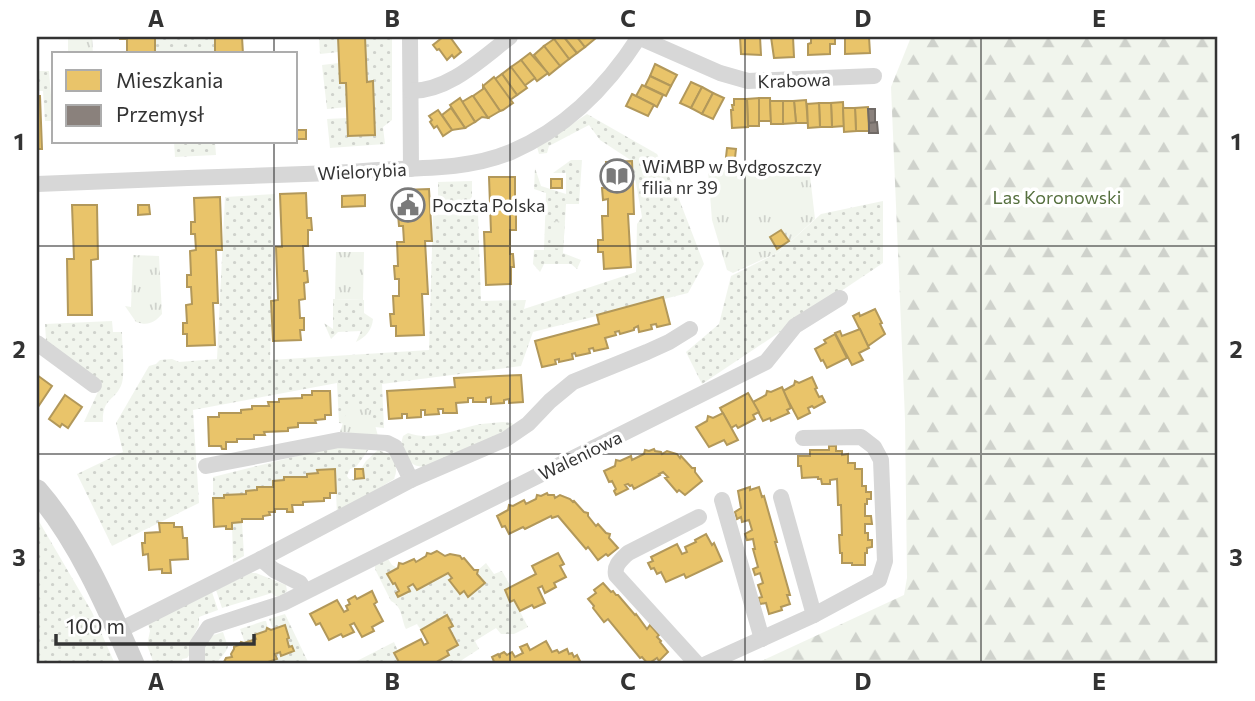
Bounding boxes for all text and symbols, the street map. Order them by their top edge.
text: A [148,4,165,32]
text: B [384,4,400,32]
text: C [620,4,636,32]
text: D [855,4,872,32]
text: E [1092,4,1106,32]
legend [52,52,298,144]
text: Mieszkania [116,67,223,92]
street label: Krabowa [757,68,831,92]
text: Przemysł [116,101,204,126]
text: 1 [14,127,24,155]
text: 1 [1231,127,1241,155]
place label: WiMBP w Bydgoszczy filia nr 39 [642,155,822,198]
library icon: WiMBP w Bydgoszczy filia nr 39 [598,157,636,195]
street label: Wielorybia [317,158,407,184]
public building icon: Poczta Polska [389,186,427,224]
park label: Las Koronowski [993,186,1121,208]
place label: Poczta Polska [432,194,546,216]
text: 2 [12,335,26,363]
text: 2 [1229,335,1243,363]
street label: Waleniowa [535,425,625,485]
text: 3 [12,543,26,571]
text: 3 [1229,543,1243,571]
scale bar [56,603,254,647]
text: 100 m [66,613,125,638]
text: A [148,667,165,695]
text: B [384,667,400,695]
text: C [620,667,636,695]
text: D [855,667,872,695]
text: E [1092,667,1106,695]

